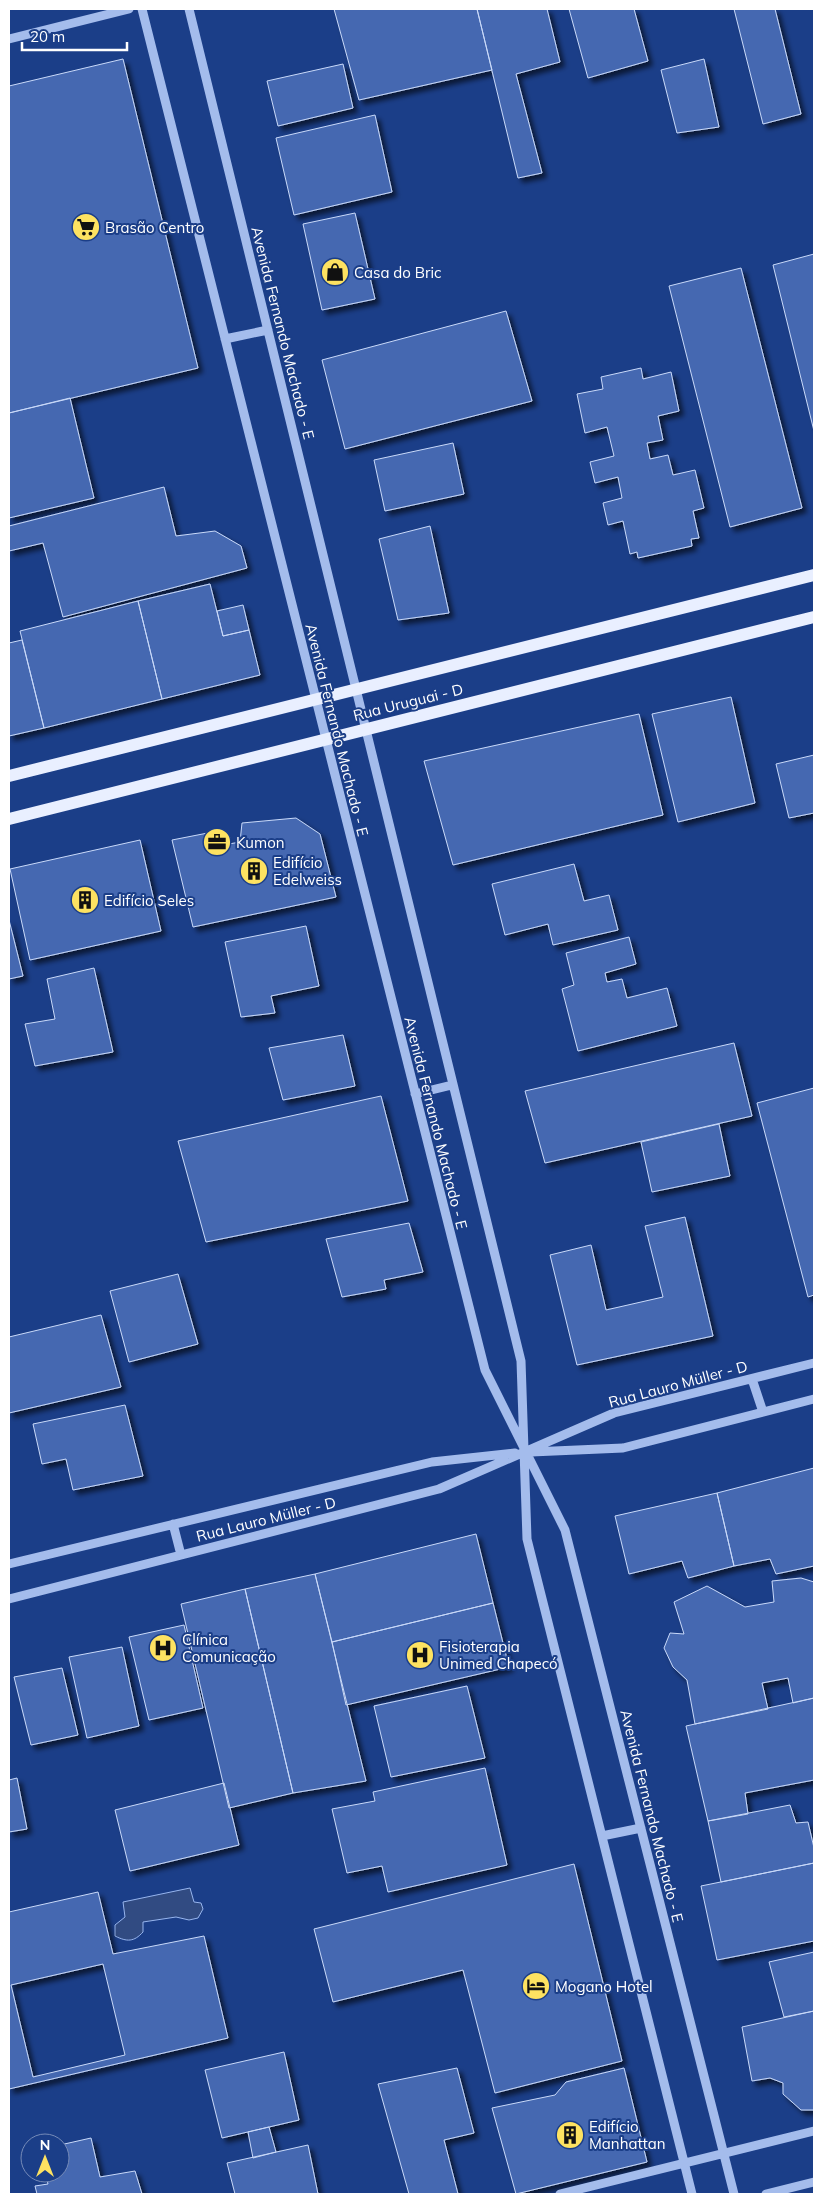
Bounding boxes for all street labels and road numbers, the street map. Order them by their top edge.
street label: Avenida Fernando Machado - E [247,225,319,441]
street label: Avenida Fernando Machado - E [301,622,373,838]
street label: Rua Uruguai - D [351,679,465,725]
street label: Avenida Fernando Machado - E [400,1015,472,1231]
street label: Rua Lauro Müller - D [606,1356,750,1412]
street label: Rua Lauro Müller - D [194,1492,338,1546]
street label: Avenida Fernando Machado - E [616,1708,688,1924]

